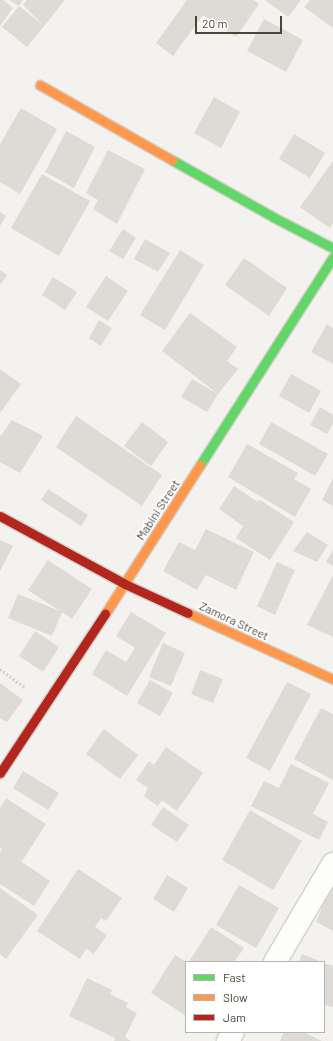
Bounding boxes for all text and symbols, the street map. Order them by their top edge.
scale bar [197,8,284,34]
text: 20 m [202,16,228,30]
street label: Mabini Street [133,477,183,543]
street label: Zamora Street [197,599,271,643]
legend [185,961,325,1033]
text: Fast [223,970,246,984]
text: Slow [223,990,248,1004]
text: Jam [223,1010,246,1024]

